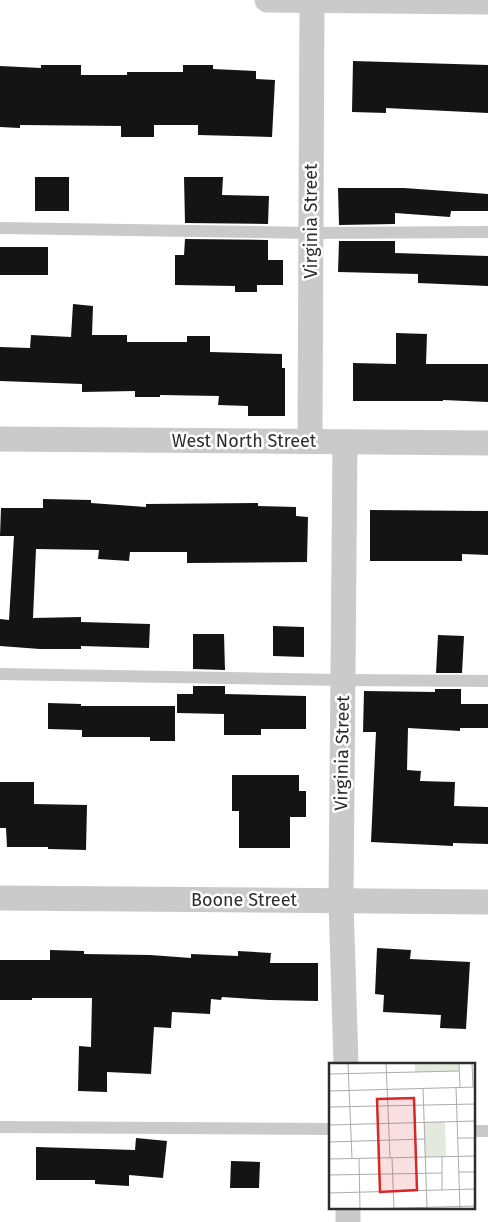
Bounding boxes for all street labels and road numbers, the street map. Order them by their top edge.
street label: Virginia Street [300,163,322,279]
street label: West North Street [172,430,317,452]
street label: Virginia Street [330,695,354,811]
street label: Boone Street [191,889,297,911]

